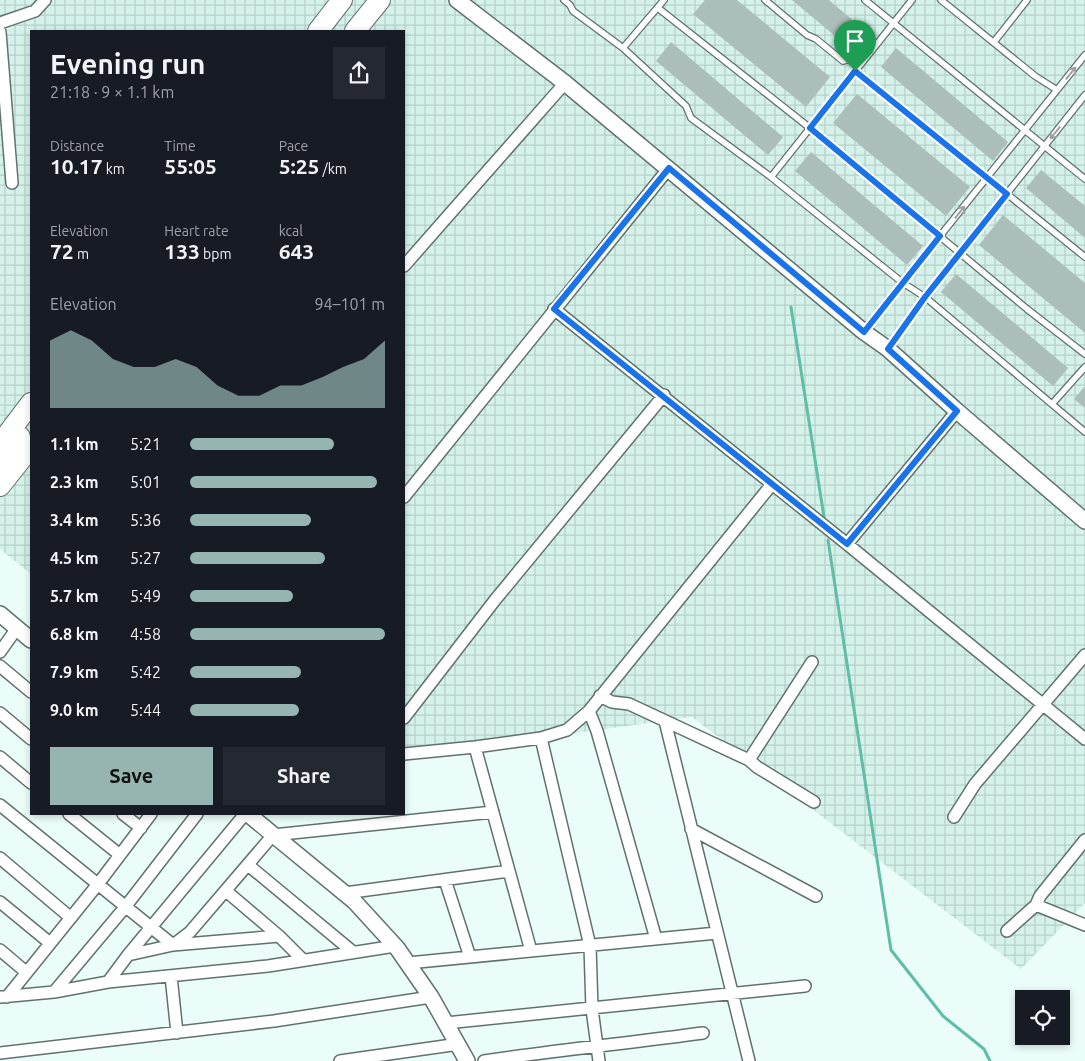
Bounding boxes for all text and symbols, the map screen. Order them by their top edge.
pin [834,20,876,71]
icon: arrive [841,27,869,55]
button: share [333,47,385,99]
text: Evening run [50,48,205,79]
one-way arrow [1065,67,1076,80]
text: 21:18 · 9 × 1.1 km [50,83,174,101]
one-way arrow [1049,126,1060,139]
text: Distance [50,138,104,154]
text: Time [164,138,196,154]
text: Pace [279,138,308,154]
text: 10.17 [50,154,103,178]
text: 55:05 [164,154,217,178]
text: 5:25 [279,154,319,178]
text: km [103,161,125,177]
text: /km [319,161,347,177]
one-way arrow [954,205,965,218]
text: Elevation [50,223,108,239]
text: Heart rate [164,223,229,239]
text: kcal [279,223,303,239]
text: 72 [50,239,74,263]
text: 133 [164,239,200,263]
text: 643 [279,239,314,263]
text: m [74,246,89,262]
text: bpm [200,246,232,262]
text: Elevation [50,295,117,313]
text: 94–101 m [314,295,385,313]
text: 1.1 km [50,435,99,453]
text: 5:21 [130,435,161,453]
text: 2.3 km [50,473,99,491]
text: 5:01 [130,473,161,491]
text: 3.4 km [50,511,99,529]
text: 5:36 [130,511,161,529]
text: 4.5 km [50,549,99,567]
text: 5:27 [130,549,161,567]
text: 5.7 km [50,587,99,605]
text: 5:49 [130,587,161,605]
text: 6.8 km [50,625,99,643]
text: 4:58 [130,625,161,643]
text: 7.9 km [50,663,99,681]
text: 5:42 [130,663,161,681]
text: 9.0 km [50,701,99,719]
text: 5:44 [130,701,161,719]
button: Save [50,747,213,805]
button: Share [223,747,385,805]
map controls [1015,990,1070,1045]
button: locate [1015,990,1070,1045]

